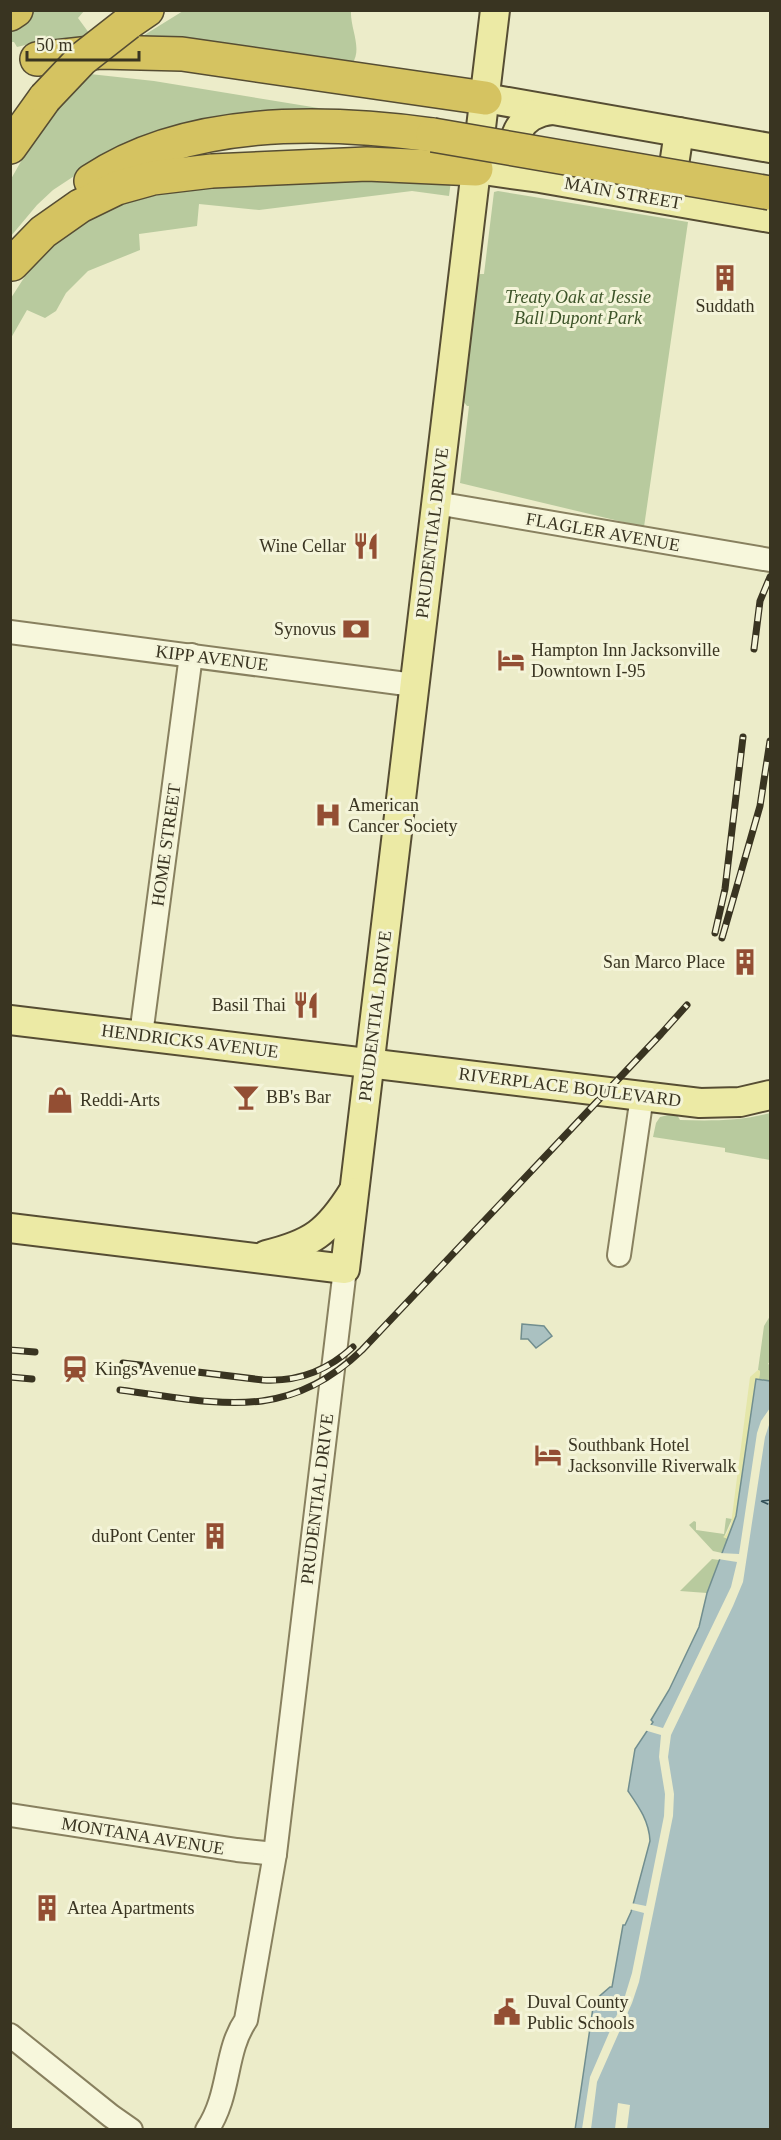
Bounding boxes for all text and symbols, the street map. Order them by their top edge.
scale bar [27,24,140,62]
text: 50 m [36,35,73,55]
street label: MAIN STREET [563,173,683,213]
building icon: Suddath [710,263,740,293]
park label: Treaty Oak at Jessie Ball Dupont Park [505,287,651,328]
place label: Suddath [695,296,755,316]
street label: PRUDENTIAL DRIVE [412,447,452,619]
street label: FLAGLER AVENUE [524,509,682,555]
restaurant icon: Wine Cellar [351,531,381,561]
place label: Wine Cellar [259,536,346,556]
bank icon: Synovus [341,614,371,644]
place label: Synovus [274,619,336,639]
place label: Hampton Inn Jacksonville Downtown I-95 [531,640,720,681]
street label: KIPP AVENUE [154,641,270,675]
hotel icon: Hampton Inn Jacksonville Downtown I-95 [496,645,526,675]
street label: HOME STREET [148,782,184,908]
place label: American Cancer Society [348,795,457,836]
hospital icon: American Cancer Society [313,800,343,830]
street label: PRUDENTIAL DRIVE [355,930,395,1102]
building icon: San Marco Place [730,947,760,977]
place label: San Marco Place [603,952,725,972]
restaurant icon: Basil Thai [291,990,321,1020]
place label: Basil Thai [212,995,286,1015]
street label: HENDRICKS AVENUE [100,1020,280,1062]
street label: RIVERPLACE BOULEVARD [458,1063,682,1111]
bar icon: BB's Bar [231,1082,261,1112]
shop icon: Reddi-Arts [45,1085,75,1115]
place label: BB's Bar [266,1087,331,1107]
place label: Reddi-Arts [80,1090,160,1110]
station icon: Kings Avenue [60,1354,90,1384]
place label: Kings Avenue [95,1359,196,1379]
street label: PRUDENTIAL DRIVE [297,1413,337,1585]
place label: Southbank Hotel Jacksonville Riverwalk [568,1435,736,1476]
hotel icon: Southbank Hotel Jacksonville Riverwalk [533,1440,563,1470]
building icon: duPont Center [200,1521,230,1551]
place label: duPont Center [92,1526,195,1546]
street label: MONTANA AVENUE [60,1813,226,1859]
building icon: Artea Apartments [32,1893,62,1923]
place label: Artea Apartments [67,1898,194,1918]
place label: Duval County Public Schools [527,1992,635,2033]
public building icon: Duval County Public Schools [492,1997,522,2027]

